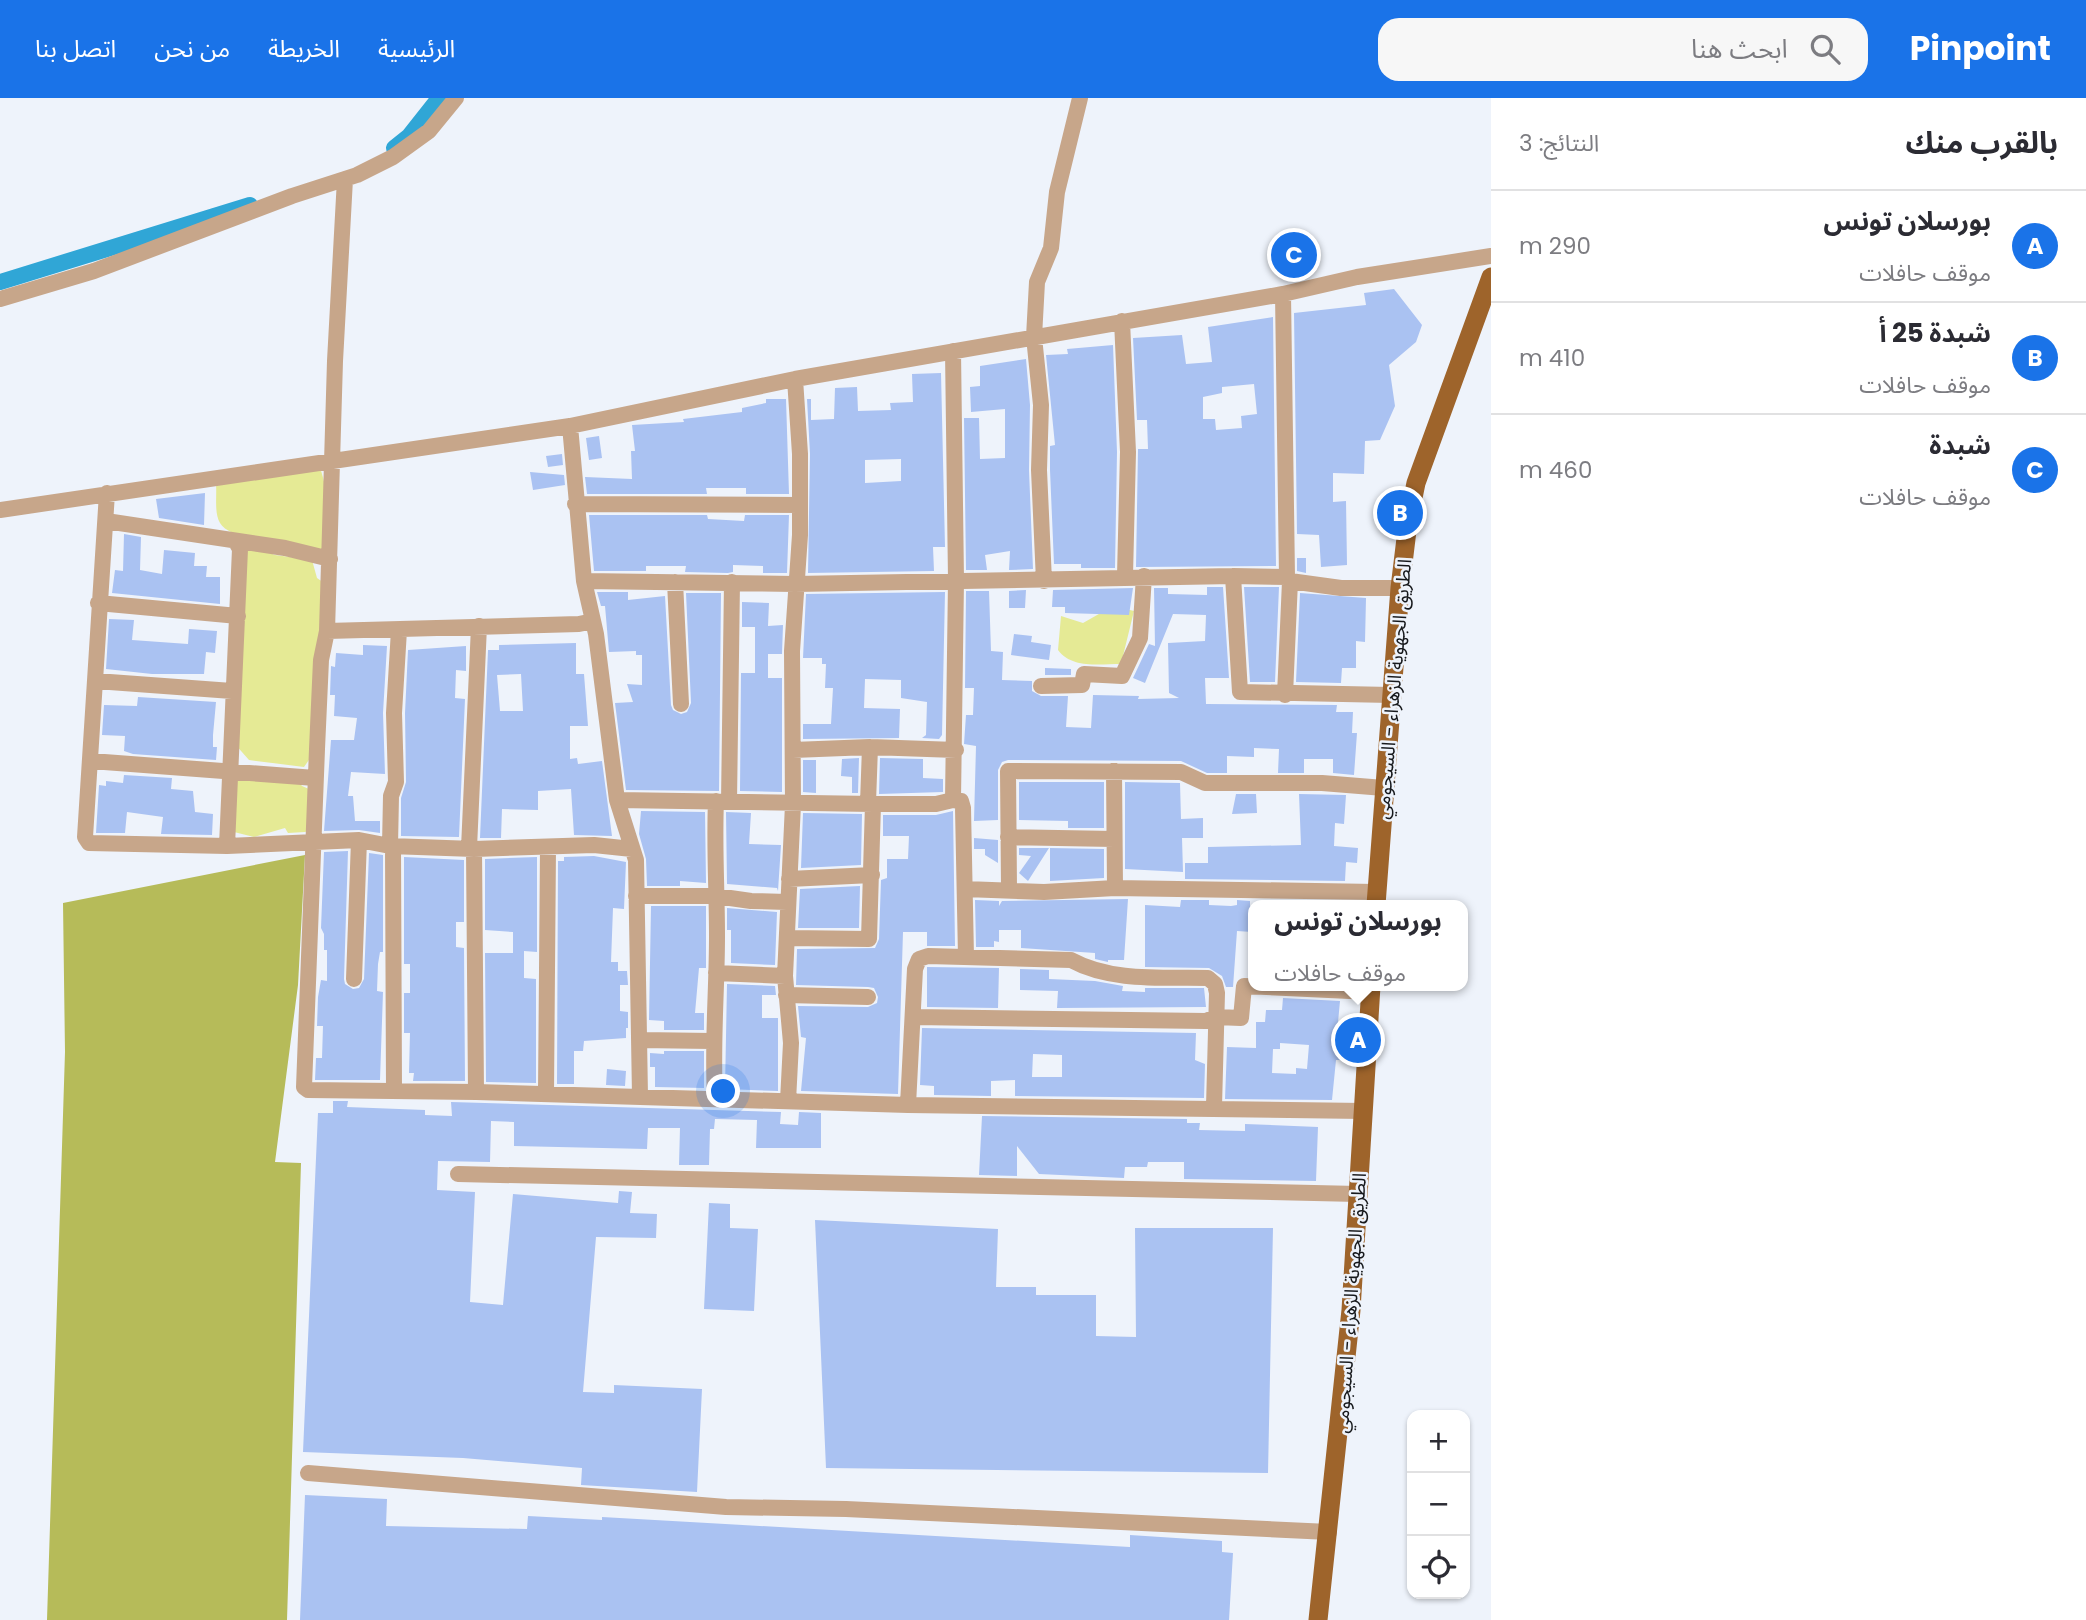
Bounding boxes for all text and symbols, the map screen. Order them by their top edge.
search box [1378,18,1868,81]
text: Pinpoint [1910,25,2051,72]
icon: search [1806,30,1844,68]
text: ابحث هنا [1691,31,1788,67]
text: اتصل بنا [35,32,116,65]
text: من نحن [154,32,230,65]
text: الخريطة [268,32,340,65]
text: الرئيسية [378,32,455,65]
text: بالقرب منك [1905,121,2058,164]
text: النتائج: 3 [1519,127,1599,159]
text: بورسلان تونس [1823,203,1991,239]
pin: C [1271,229,1317,281]
text: 290 m [1519,230,1591,262]
text: A [2027,230,2043,262]
text: موقف حافلات [1859,257,1991,289]
text: شبدة 25 أ [1879,315,1991,351]
text: 410 m [1519,342,1585,374]
text: B [2027,342,2043,374]
text: موقف حافلات [1859,369,1991,401]
text: شبدة [1929,427,1991,463]
text: 460 m [1519,454,1592,486]
text: C [2026,454,2044,486]
text: موقف حافلات [1859,481,1991,513]
pin: B [1377,487,1423,539]
street label: الطريق الجهوية الزهراء - السيجومي [1369,558,1420,820]
popup [1248,900,1468,991]
text: بورسلان تونس [1274,903,1442,939]
text: موقف حافلات [1274,957,1406,989]
pin: A [1335,1014,1381,1066]
your location [706,1074,740,1108]
street label: الطريق الجهوية الزهراء - السيجومي [1328,1172,1374,1434]
map controls [1407,1410,1470,1599]
button: + [1407,1410,1470,1473]
button: − [1407,1473,1470,1536]
button: locate [1407,1536,1470,1599]

